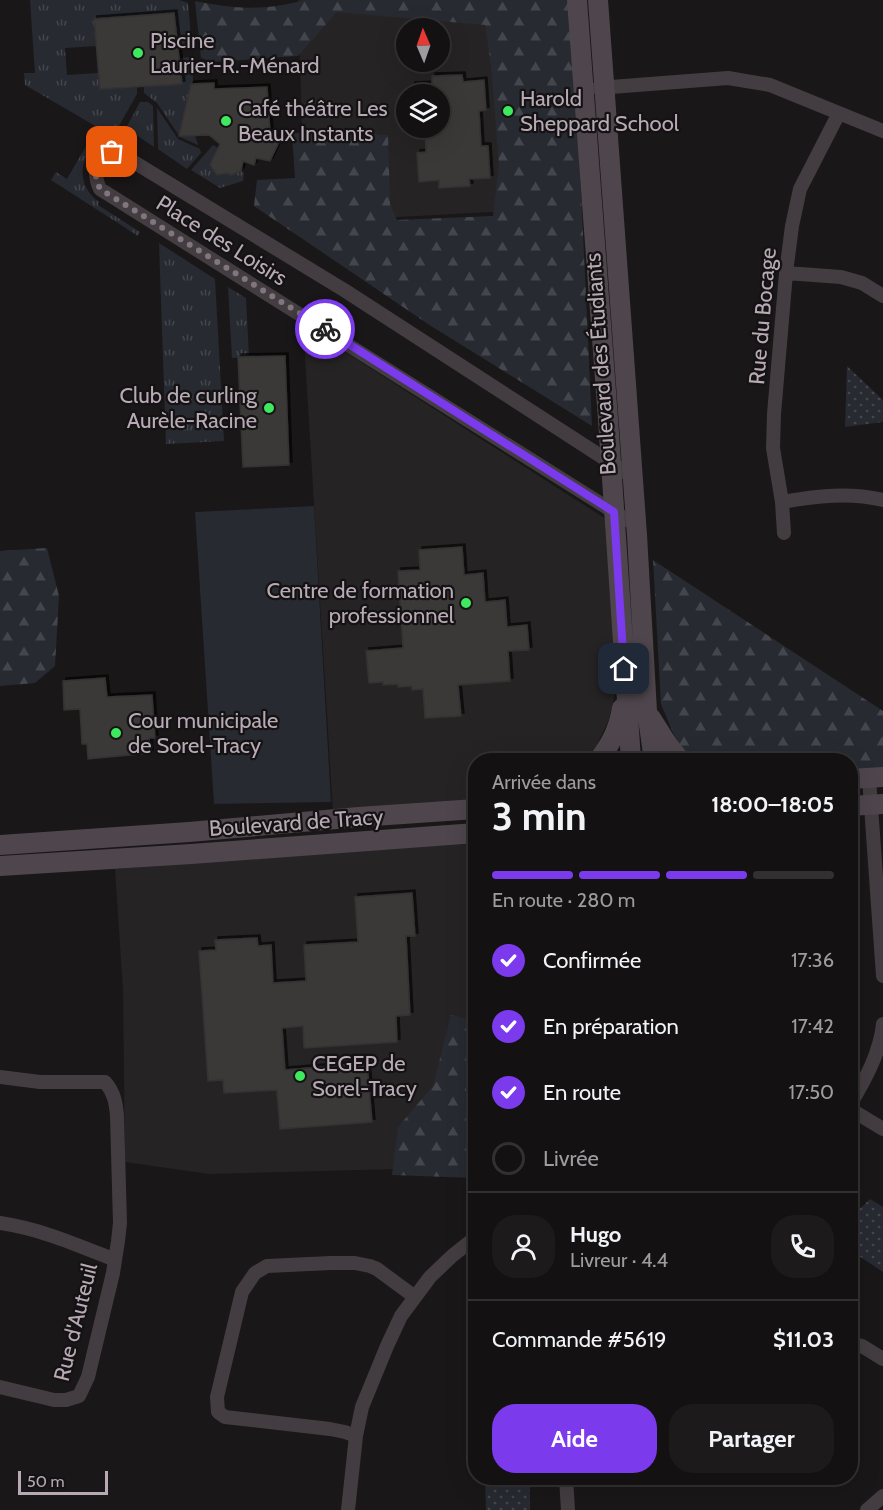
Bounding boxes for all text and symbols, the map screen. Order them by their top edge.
north arrow [396,18,450,72]
map controls [396,18,450,138]
place label: Piscine Laurier-R.-Ménard [150,27,320,79]
marker: Piscine Laurier-R.-Ménard [131,46,145,60]
button: layers [396,84,450,138]
place label: Harold Sheppard School [520,85,680,137]
place label: Café théâtre Les Beaux Instants [238,95,388,147]
marker: Harold Sheppard School [501,104,515,118]
marker: Café théâtre Les Beaux Instants [219,114,233,128]
pin [86,126,137,177]
icon: bag [95,135,128,168]
street label: Place des Loisirs [151,189,292,291]
street label: Rue du Bocage [743,246,782,386]
street label: Boulevard des Étudiants [579,252,622,476]
courier [295,299,355,359]
icon: bike [309,313,342,346]
place label: Club de curling Aurèle-Racine [120,382,258,434]
marker: Club de curling Aurèle-Racine [262,401,276,415]
place label: Centre de formation professionnel [266,577,455,629]
marker: Centre de formation professionnel [459,596,473,610]
pin [598,643,649,694]
icon: home [607,652,640,685]
place label: Cour municipale de Sorel-Tracy [128,707,278,759]
marker: Cour municipale de Sorel-Tracy [109,726,123,740]
text: Arrivée dans [492,770,596,794]
text: 18:00–18:05 [711,791,834,818]
text: 3 min [492,792,587,840]
street label: Boulevard de Tracy [208,803,384,842]
text: En route · 280 m [492,888,635,912]
icon: check [492,944,525,977]
text: Confirmée [543,947,641,974]
text: 17:36 [791,948,834,972]
icon: check [492,1010,525,1043]
text: En préparation [543,1013,679,1040]
text: 17:42 [791,1014,834,1038]
place label: CEGEP de Sorel-Tracy [312,1050,417,1102]
marker: CEGEP de Sorel-Tracy [293,1069,307,1083]
icon: check [492,1076,525,1109]
text: En route [543,1079,621,1106]
text: 17:50 [788,1080,834,1104]
text: Livrée [543,1145,599,1172]
button: person [492,1215,555,1278]
button: phone [771,1215,834,1278]
text: Hugo [570,1221,621,1248]
text: Livreur · 4.4 [570,1248,668,1272]
street label: Rue d'Auteuil [48,1260,103,1384]
text: Commande #5619 [492,1326,667,1353]
text: $11.03 [773,1326,834,1353]
button: Aide [492,1404,657,1473]
button: Partager [669,1404,834,1473]
scale bar [18,1468,108,1496]
text: 50 m [27,1472,64,1491]

